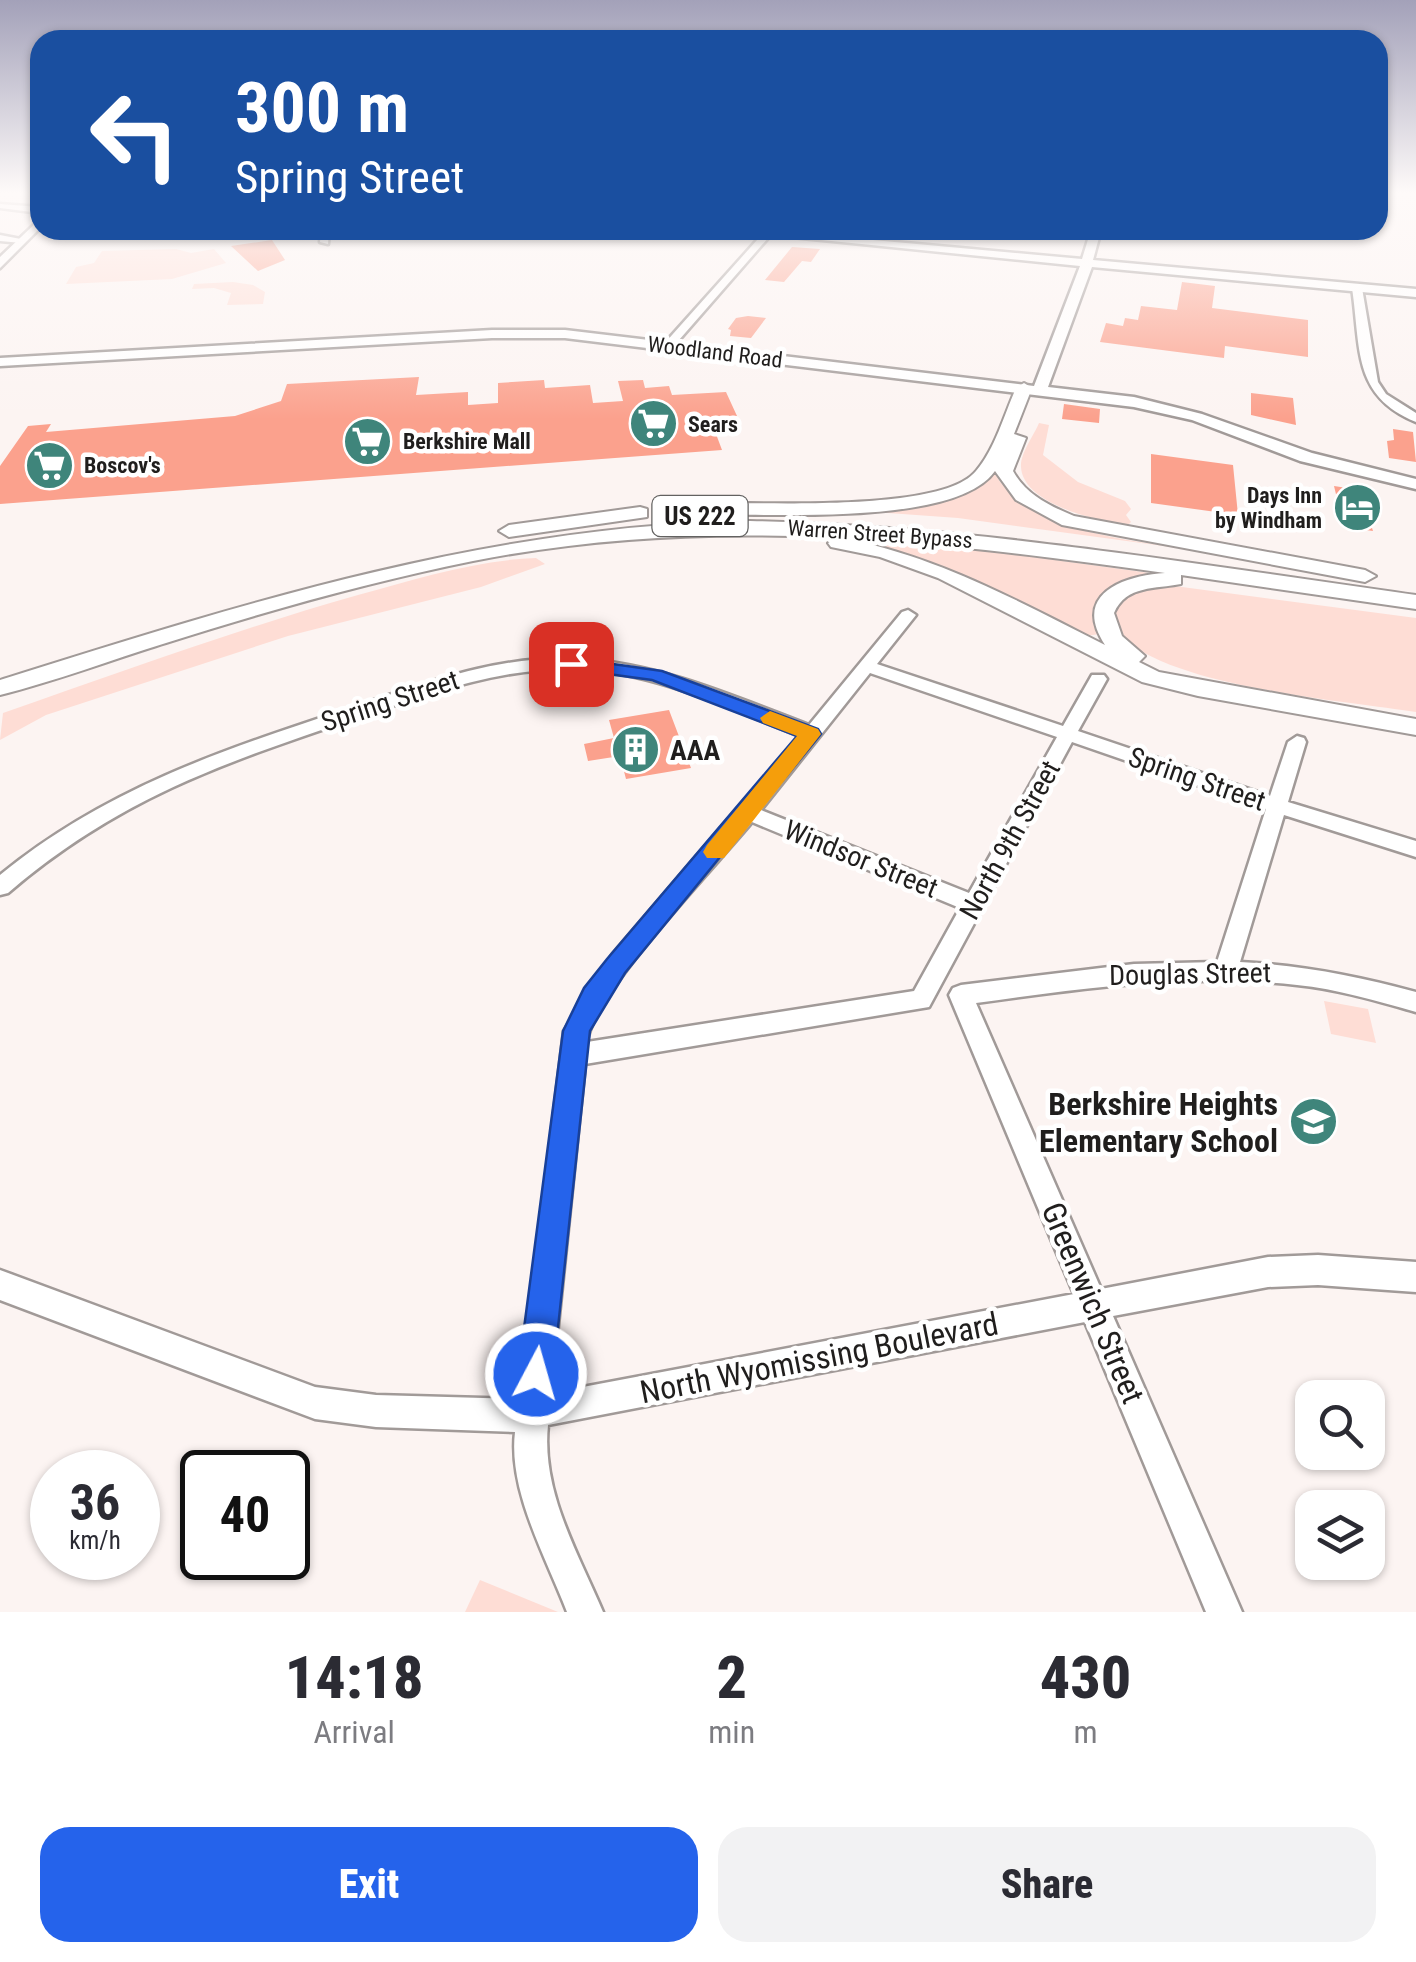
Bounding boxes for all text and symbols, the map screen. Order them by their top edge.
text: 300 m [235,67,409,149]
icon: left [70,70,200,200]
text: Spring Street [235,151,464,204]
street label: Woodland Road [646,331,784,373]
supermarket icon: Sears [627,398,679,450]
place label: Sears [688,412,738,437]
supermarket icon: Berkshire Mall [342,415,394,467]
place label: Berkshire Mall [403,429,531,454]
supermarket icon: Boscov's [23,439,75,491]
place label: Boscov's [84,453,161,478]
hotel icon: Days Inn by Windham [1331,482,1383,534]
place label: Days Inn by Windham [1215,483,1322,533]
road number: US 222 [652,496,748,536]
street label: Warren Street Bypass [787,515,973,553]
pin [529,622,614,707]
icon: arrive [544,637,599,692]
street label: Spring Street [317,663,463,739]
building icon: AAA [609,724,661,776]
place label: AAA [670,734,720,767]
street label: Spring Street [1124,740,1270,818]
street label: North 9th Street [953,755,1067,925]
street label: Windsor Street [779,813,943,905]
street label: Douglas Street [1109,956,1271,992]
place label: Berkshire Heights Elementary School [1039,1085,1278,1160]
school or university icon: Berkshire Heights Elementary School [1287,1096,1339,1148]
street label: Greenwich Street [1034,1197,1152,1409]
street label: North Wyomissing Boulevard [637,1305,1001,1411]
position arrow [484,1322,588,1426]
map controls [1295,1380,1385,1580]
button: search [1295,1380,1385,1470]
speed limit sign: 40 [180,1450,310,1580]
text: 36 [70,1474,120,1532]
button: layers [1295,1490,1385,1580]
text: km/h [69,1526,121,1555]
text: 14:18 [285,1642,424,1713]
text: 2 [716,1642,747,1713]
text: 430 [1040,1642,1131,1713]
text: Arrival [313,1713,395,1751]
text: min [708,1713,755,1751]
text: m [1074,1713,1098,1751]
button: Exit [40,1827,698,1942]
button: Share [718,1827,1376,1942]

